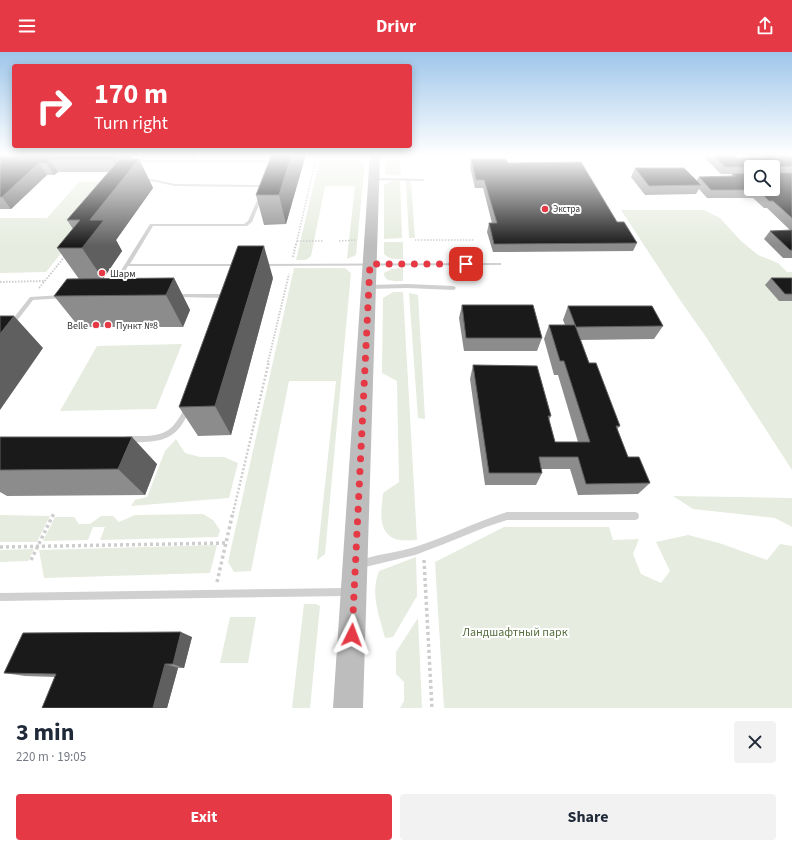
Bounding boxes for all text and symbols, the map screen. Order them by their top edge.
text: Drivr [376,14,416,39]
icon: menu [16,15,38,37]
icon: share [754,15,776,37]
text: 170 m [94,74,168,114]
icon: right [28,80,80,132]
text: Turn right [94,111,168,136]
map controls [744,160,780,196]
button: search [744,160,780,196]
place label: Экстра [553,203,580,216]
marker: Экстра [540,204,550,214]
pin [449,247,483,281]
icon: arrive [455,253,477,275]
place label: Шарм [110,267,136,281]
marker: Шарм [97,268,107,278]
place label: Belle [67,319,88,333]
place label: Пункт №8 [116,319,158,333]
marker: Belle [91,320,101,330]
marker: Пункт №8 [103,320,113,330]
position arrow [331,614,373,656]
park label: Ландшафтный парк [462,624,568,641]
text: 3 min [16,715,74,750]
button: close [734,721,776,763]
text: 220 m · 19:05 [16,748,86,766]
button: Exit [16,794,392,840]
button: Share [400,794,776,840]

